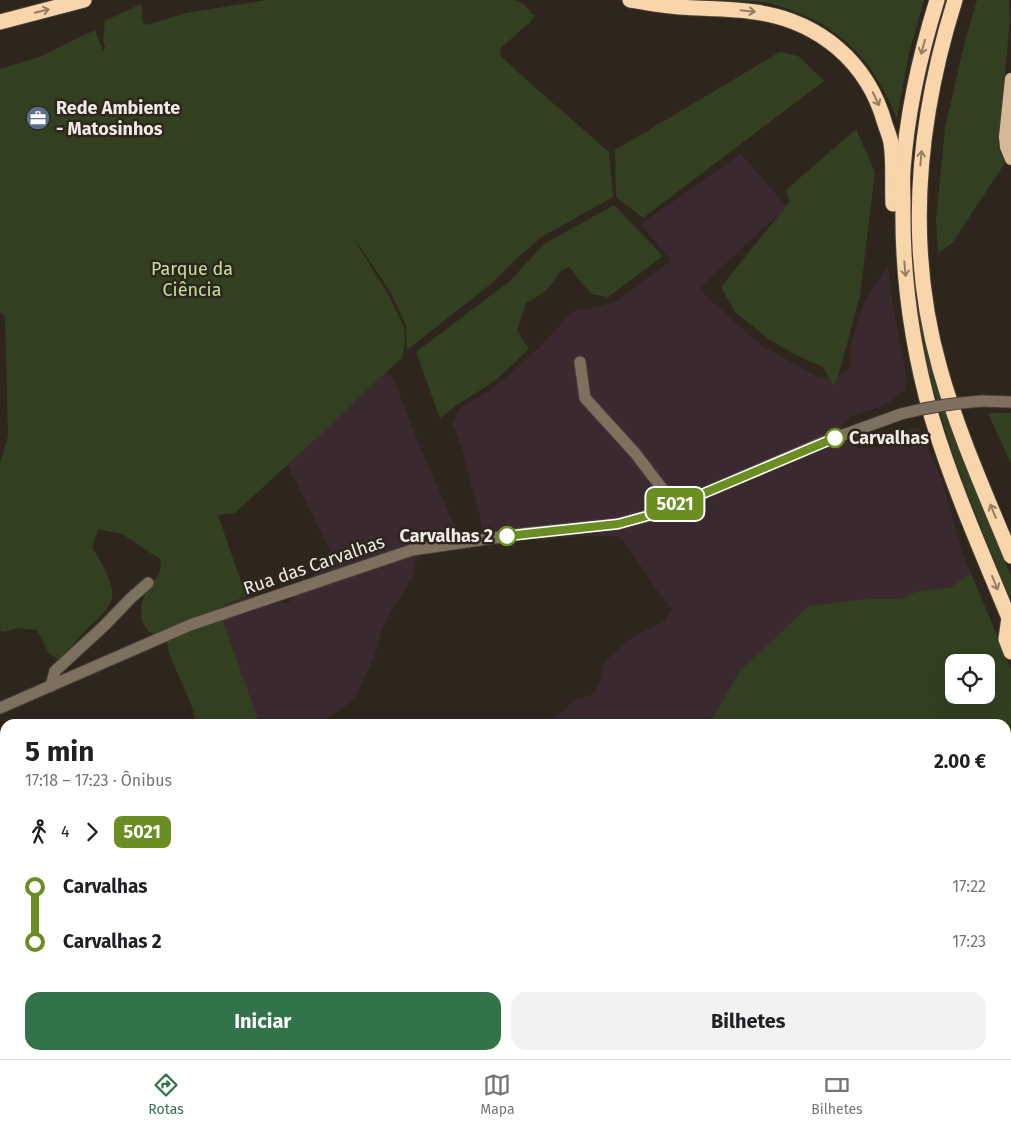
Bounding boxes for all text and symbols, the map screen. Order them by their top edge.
one-way arrow [34,6,50,15]
one-way arrow [740,6,756,16]
one-way arrow [918,38,927,54]
one-way arrow [871,91,881,106]
place label: Rede Ambiente - Matosinhos [56,97,180,140]
office icon: Rede Ambiente - Matosinhos [25,105,51,131]
one-way arrow [917,151,926,167]
park label: Parque da Ciência [151,258,233,301]
one-way arrow [900,260,910,276]
place label: Carvalhas [849,427,929,449]
marker: Carvalhas [825,428,845,448]
line badge: 5021 [640,488,710,520]
text: 5021 [656,493,694,515]
one-way arrow [987,504,997,519]
place label: Carvalhas 2 [400,525,493,547]
marker: Carvalhas 2 [497,526,517,546]
street label: Rua das Carvalhas [240,530,388,600]
one-way arrow [991,575,1000,590]
map controls [945,654,995,704]
button: locate [945,654,995,704]
text: 5 min [25,735,94,768]
text: 2.00 € [934,750,986,773]
text: 17:18 – 17:23 · Ônibus [25,771,172,790]
icon: walk [25,818,53,846]
icon: forward [78,818,106,846]
text: 5021 [124,821,161,843]
text: 4 [61,822,70,841]
text: Carvalhas [63,875,147,898]
text: 17:22 [952,877,986,896]
text: Carvalhas 2 [63,930,162,953]
text: 17:23 [952,932,986,951]
button: Iniciar [25,992,501,1050]
button: Bilhetes [511,992,986,1050]
tab: Rotas [148,1071,184,1118]
tab: Mapa [480,1071,515,1118]
tab: Bilhetes [811,1071,863,1118]

